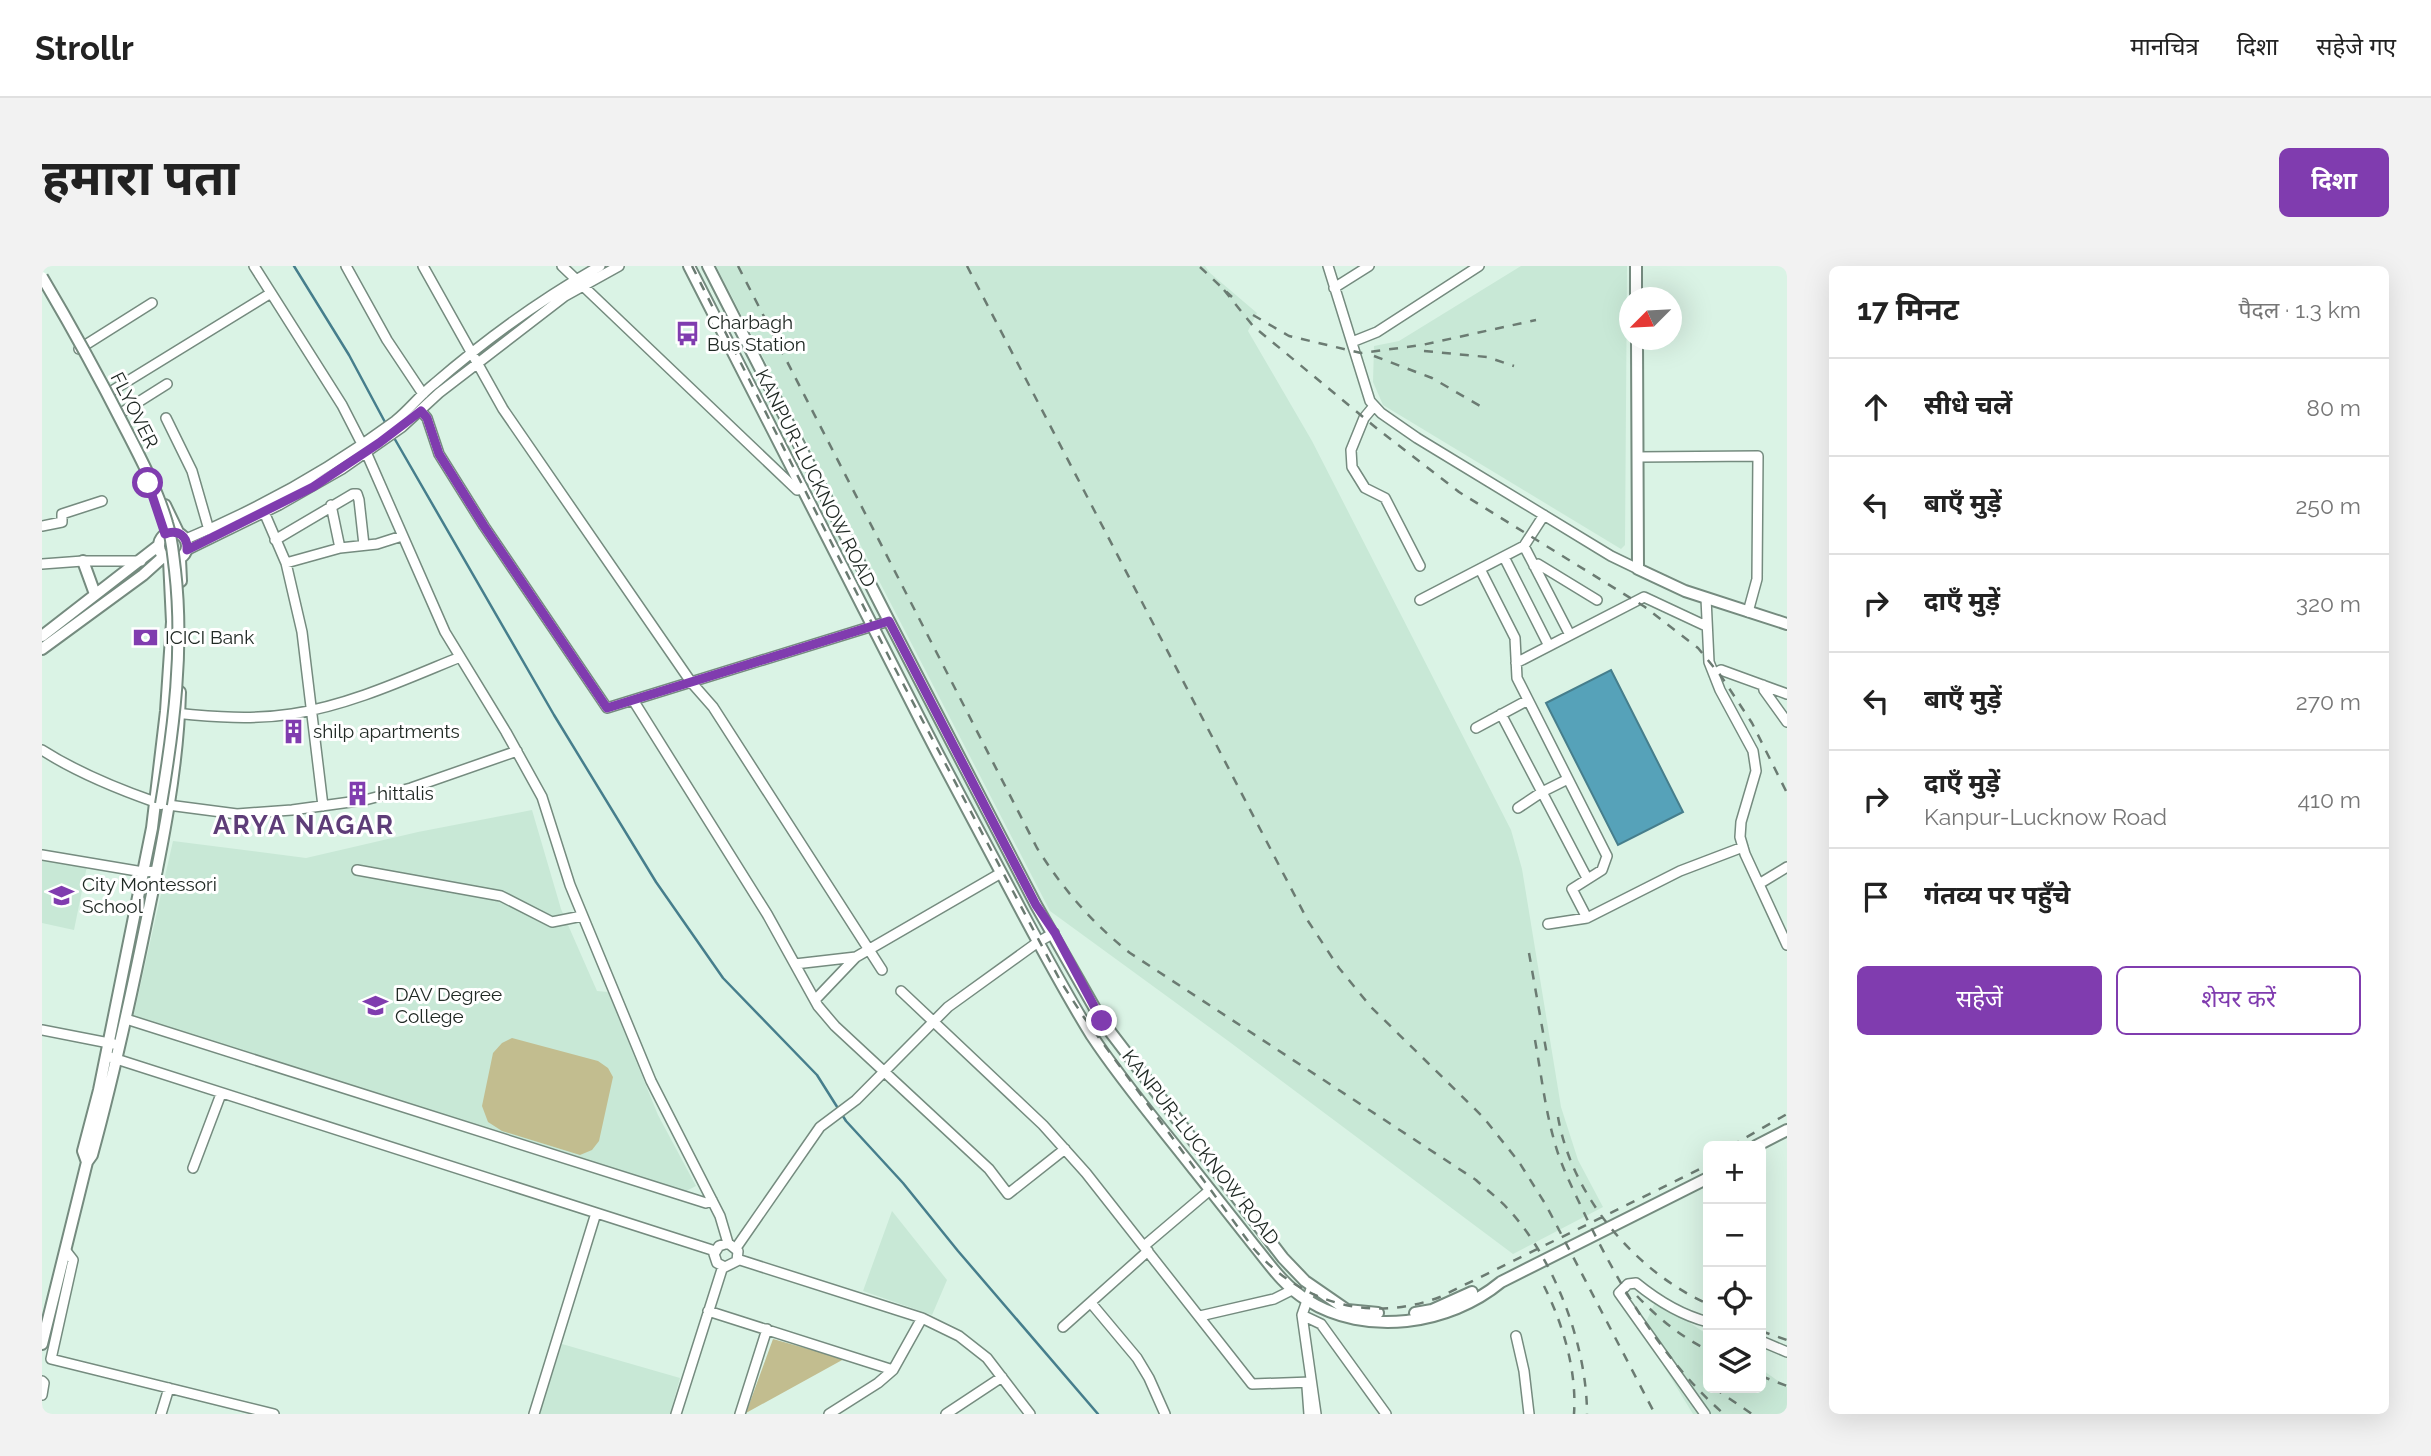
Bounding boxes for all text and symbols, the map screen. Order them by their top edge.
text: Strollr [35,29,134,68]
text: मानचित्र [2130,32,2199,61]
text: दिशा [2237,32,2278,61]
text: सहेजे गए [2316,32,2396,61]
button: दिशा [2279,148,2389,217]
text: हमारा पता [42,149,239,206]
north arrow [1619,287,1682,350]
text: 17 मिनट [1857,292,1959,327]
text: पैदल · 1.3 km [2238,296,2361,323]
place label: Charbagh Bus Station [707,311,806,355]
bus stop icon: Charbagh Bus Station [673,319,701,347]
street label: KANPUR-LUCKNOW ROAD [751,365,881,591]
street label: FLYOVER [107,368,163,452]
icon: ahead [1857,388,1895,426]
text: सीधे चलें [1924,390,2012,420]
text: 80 m [2306,394,2361,421]
route start [132,467,163,498]
icon: left [1857,486,1895,524]
text: बाएँ मुड़ें [1924,488,2002,518]
text: 250 m [2295,492,2361,519]
icon: right [1857,584,1895,622]
text: दाएँ मुड़ें [1924,586,2000,616]
text: 320 m [2296,590,2361,617]
bank icon: ICICI Bank [131,623,159,651]
place label: ICICI Bank [165,626,254,648]
icon: left [1857,682,1895,720]
text: बाएँ मुड़ें [1924,684,2002,714]
text: 270 m [2296,688,2361,715]
building icon: shilp apartments [279,717,307,745]
place label: shilp apartments [313,720,460,742]
text: दाएँ मुड़ें [1924,768,2000,798]
building icon: hittalis [343,779,371,807]
icon: right [1857,780,1895,818]
place label: hittalis [377,782,434,804]
text: 410 m [2298,786,2361,813]
text: Kanpur-Lucknow Road [1924,803,2167,830]
district label: ARYA NAGAR [213,810,395,840]
place label: City Montessori School [82,873,217,917]
icon: arrive [1857,878,1895,916]
text: गंतव्य पर पहुँचे [1924,880,2070,910]
school or university icon: City Montessori School [48,881,76,909]
button: सहेजें [1857,966,2102,1035]
button: शेयर करें [2116,966,2361,1035]
place label: DAV Degree College [395,983,502,1027]
school or university icon: DAV Degree College [361,991,389,1019]
route end [1086,1005,1117,1036]
street label: KANPUR-LUCKNOW ROAD [1118,1045,1284,1249]
map controls [1703,1141,1766,1393]
button: + [1703,1141,1766,1204]
button: − [1703,1204,1766,1267]
button: locate [1703,1267,1766,1330]
button: layers [1703,1330,1766,1393]

